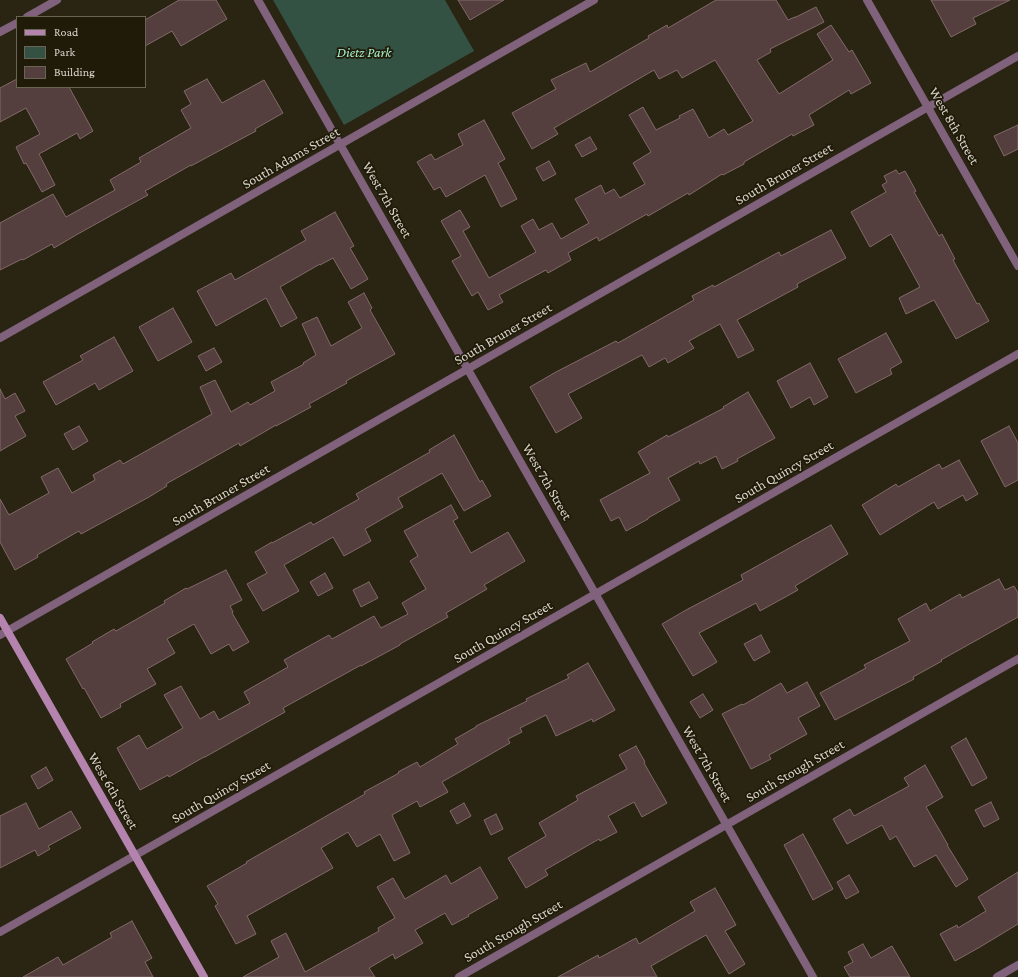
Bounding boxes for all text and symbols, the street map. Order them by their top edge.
legend [16,16,146,88]
text: Road [54,25,78,39]
text: Park [54,45,75,59]
park label: Dietz Park [337,45,391,61]
text: Building [54,65,95,79]
street label: West 8th Street [925,84,983,168]
street label: South Adams Street [239,123,343,193]
street label: South Bruner Street [732,139,836,209]
street label: West 7th Street [358,159,416,241]
street label: South Bruner Street [451,299,555,369]
street label: South Quincy Street [732,437,836,507]
street label: West 7th Street [518,441,576,523]
street label: South Bruner Street [169,460,273,530]
street label: South Quincy Street [451,597,555,667]
street label: West 7th Street [678,723,736,805]
street label: South Stough Street [743,736,847,806]
street label: West 6th Street [84,750,142,832]
street label: South Quincy Street [169,757,273,827]
street label: South Stough Street [461,896,565,966]

